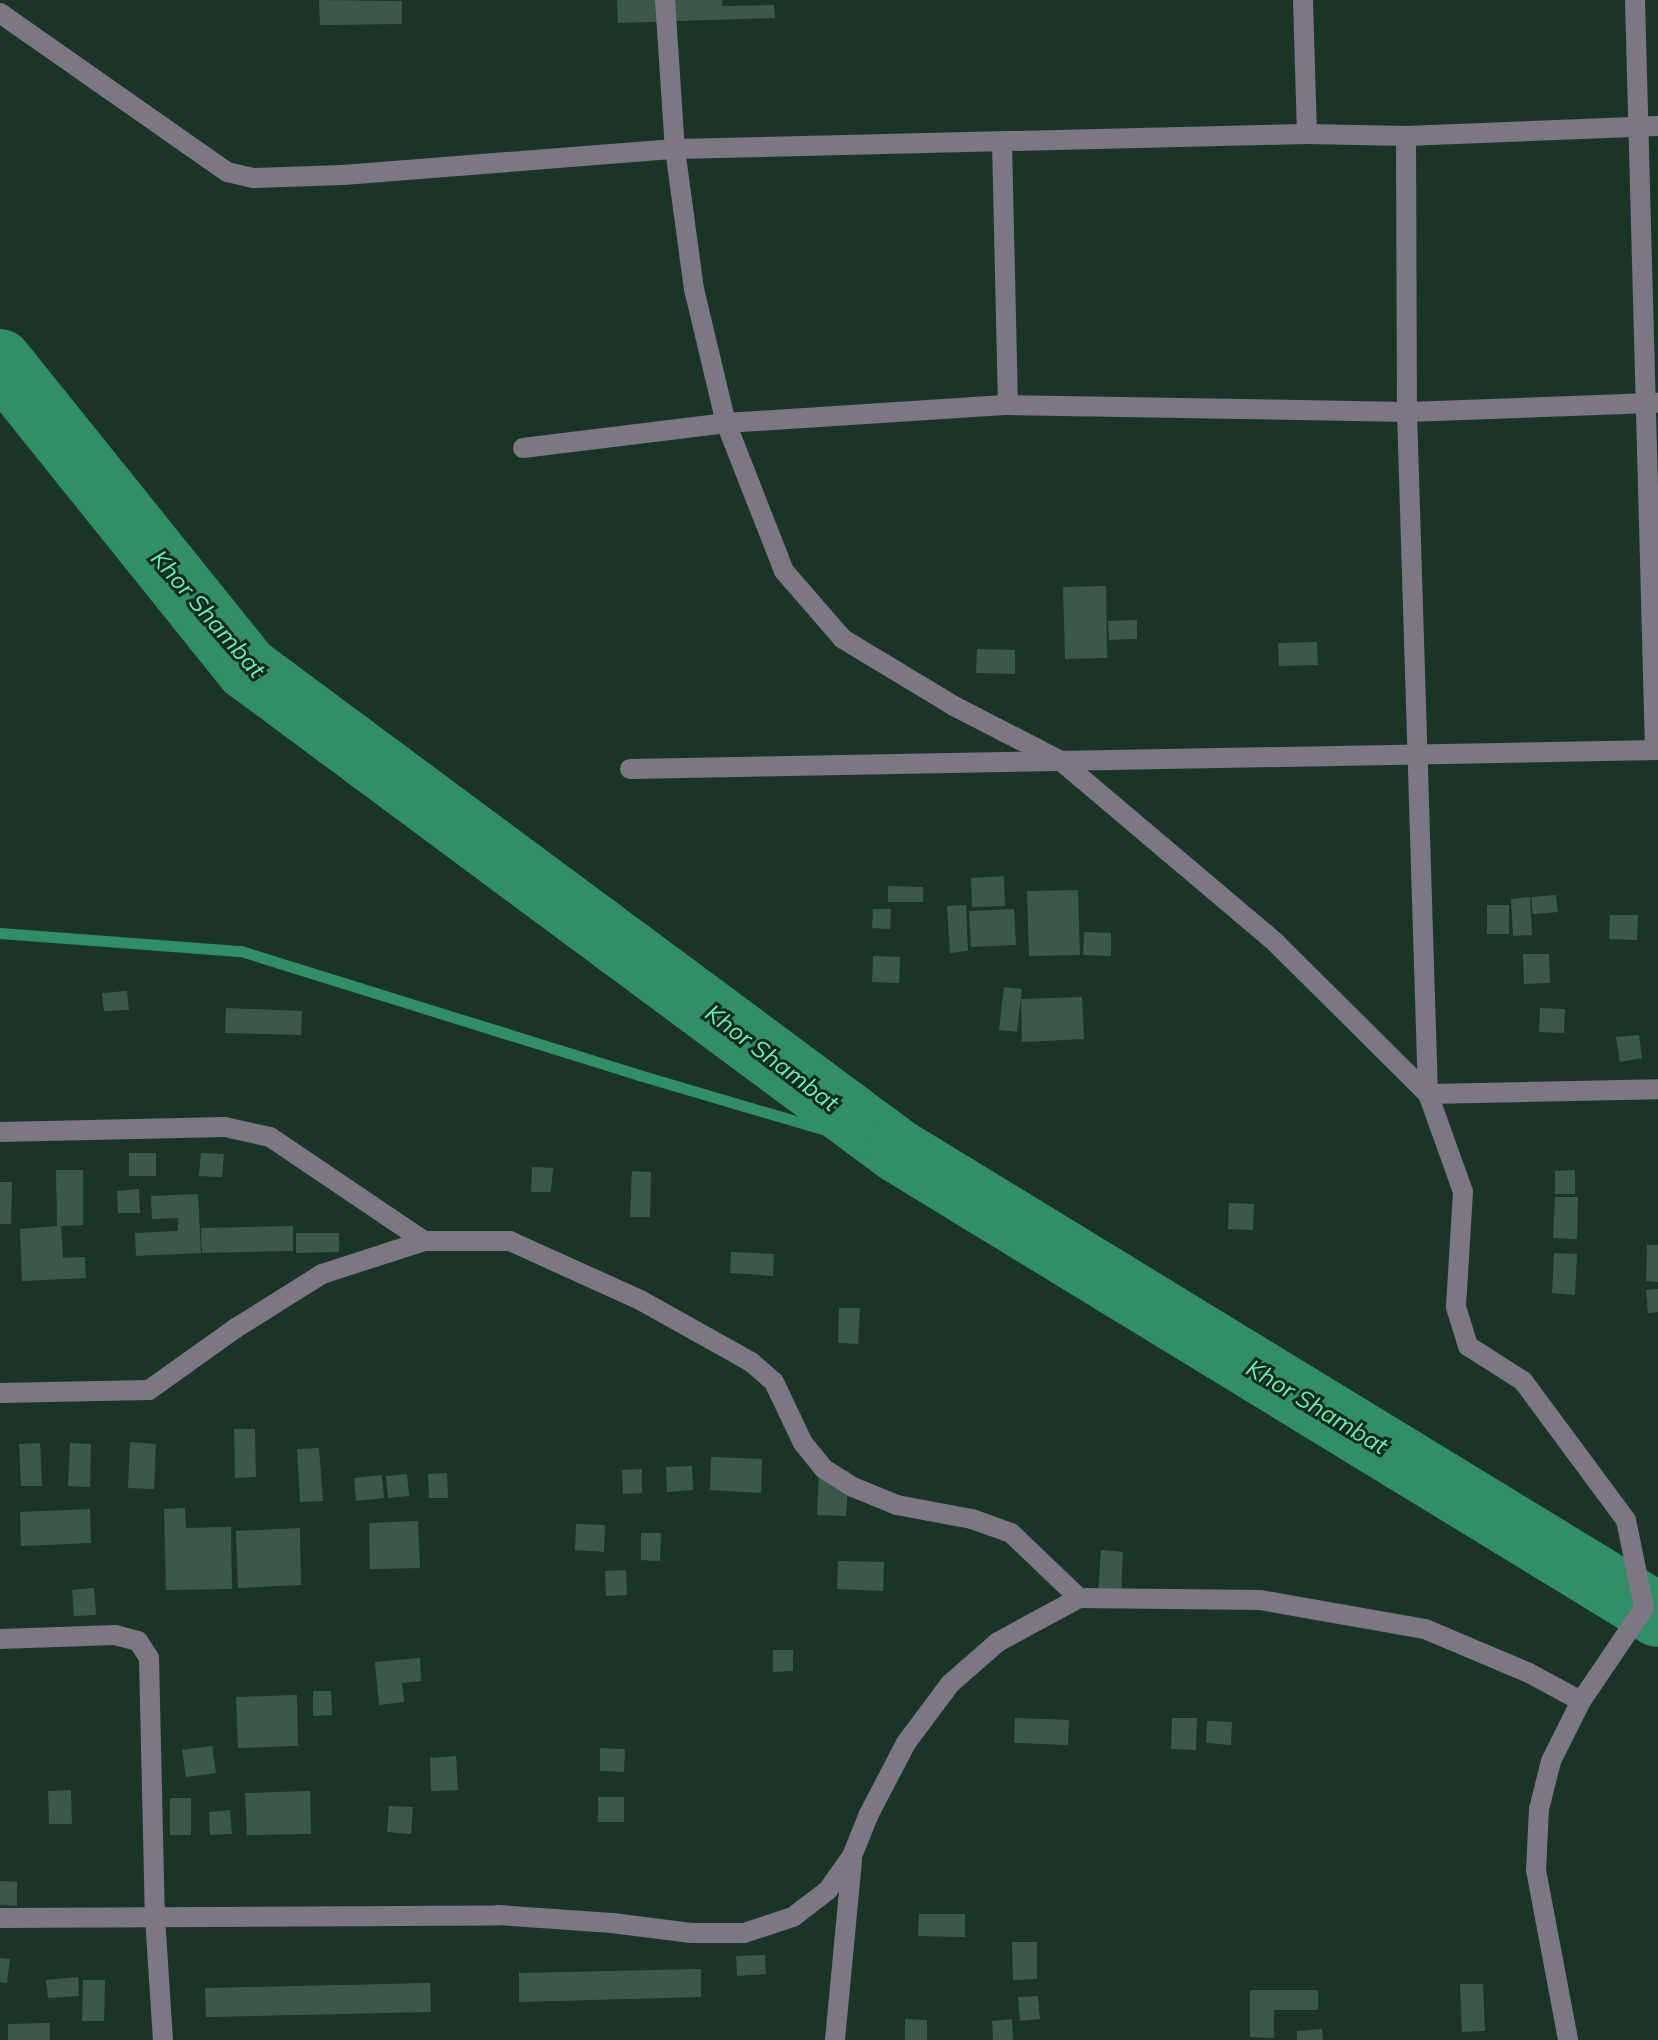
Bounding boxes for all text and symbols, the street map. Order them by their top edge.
water label: Khor Shambat [145,544,271,684]
water label: Khor Shambat [700,998,844,1118]
water label: Khor Shambat [1241,1354,1393,1460]

